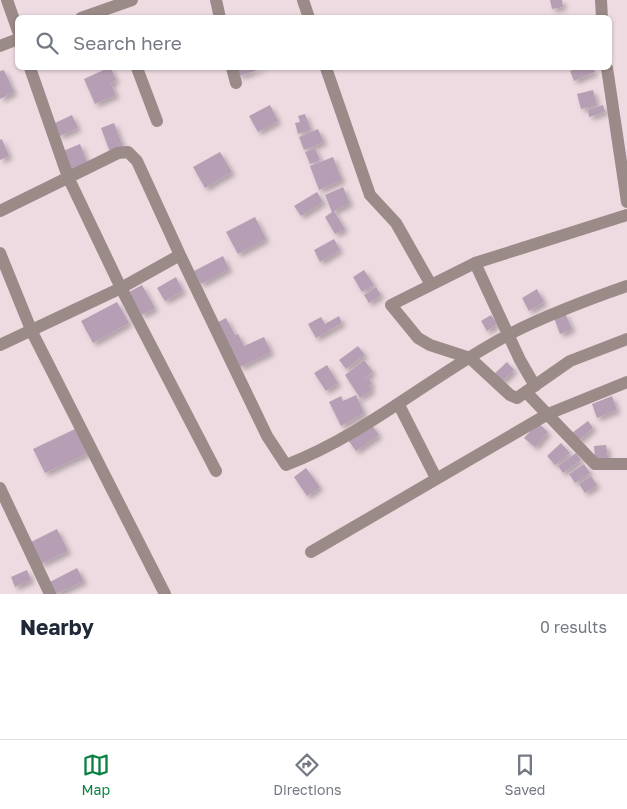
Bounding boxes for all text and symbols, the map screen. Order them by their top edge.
search box [15,15,612,70]
icon: search [33,29,61,57]
text: Search here [73,31,182,54]
text: Nearby [20,614,94,640]
text: 0 results [540,617,607,637]
tab: Map [82,751,110,798]
tab: Directions [273,751,342,798]
tab: Saved [505,751,545,798]

